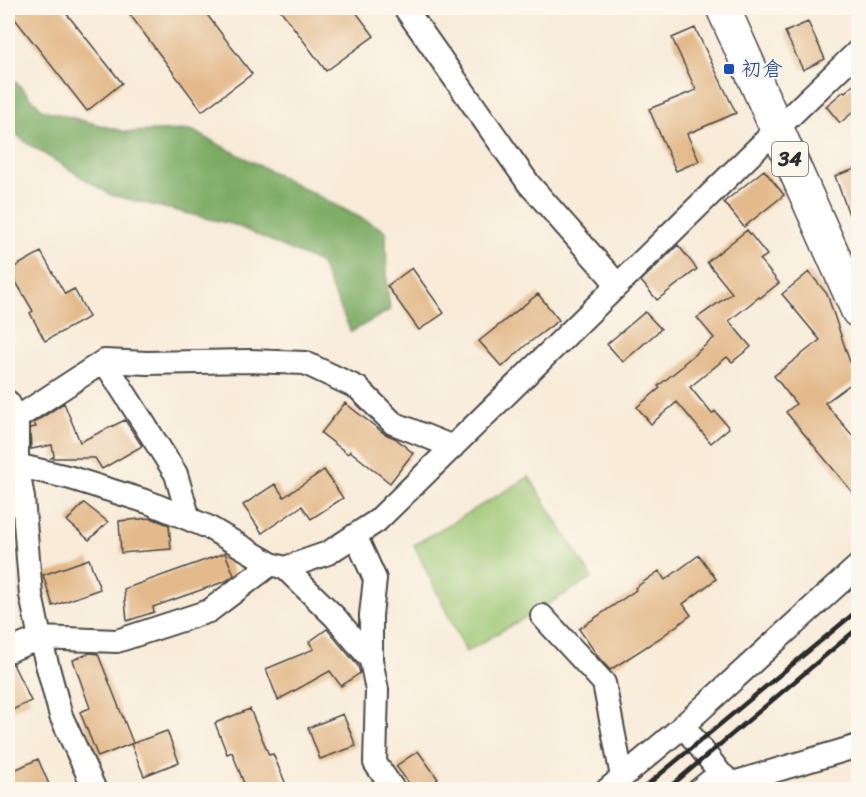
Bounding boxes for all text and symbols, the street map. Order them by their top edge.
place label: 初倉 [741,50,783,88]
marker: 初倉 [722,62,736,76]
road number: 34 [772,142,808,176]

